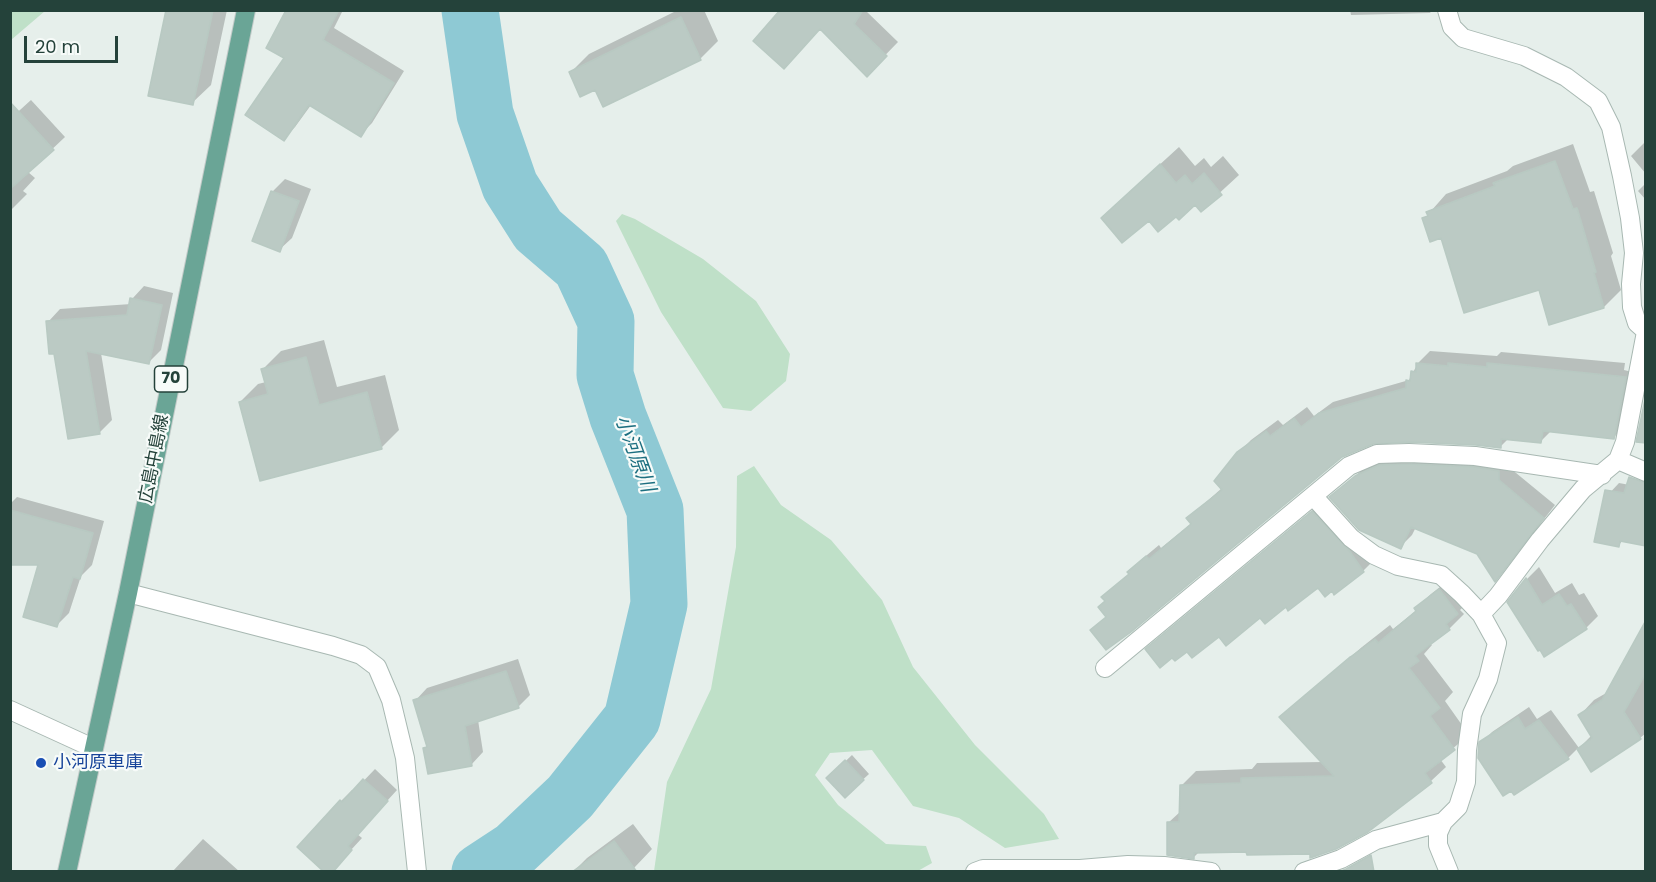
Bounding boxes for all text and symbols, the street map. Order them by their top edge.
scale bar [27,24,122,62]
text: 20 m [35,34,80,59]
road number: 70 [154,366,188,392]
water label: 小河原川 [609,412,659,496]
street label: 広島中島線 [136,413,174,505]
place label: 小河原車庫 [53,752,143,774]
marker: 小河原車庫 [34,756,48,770]

